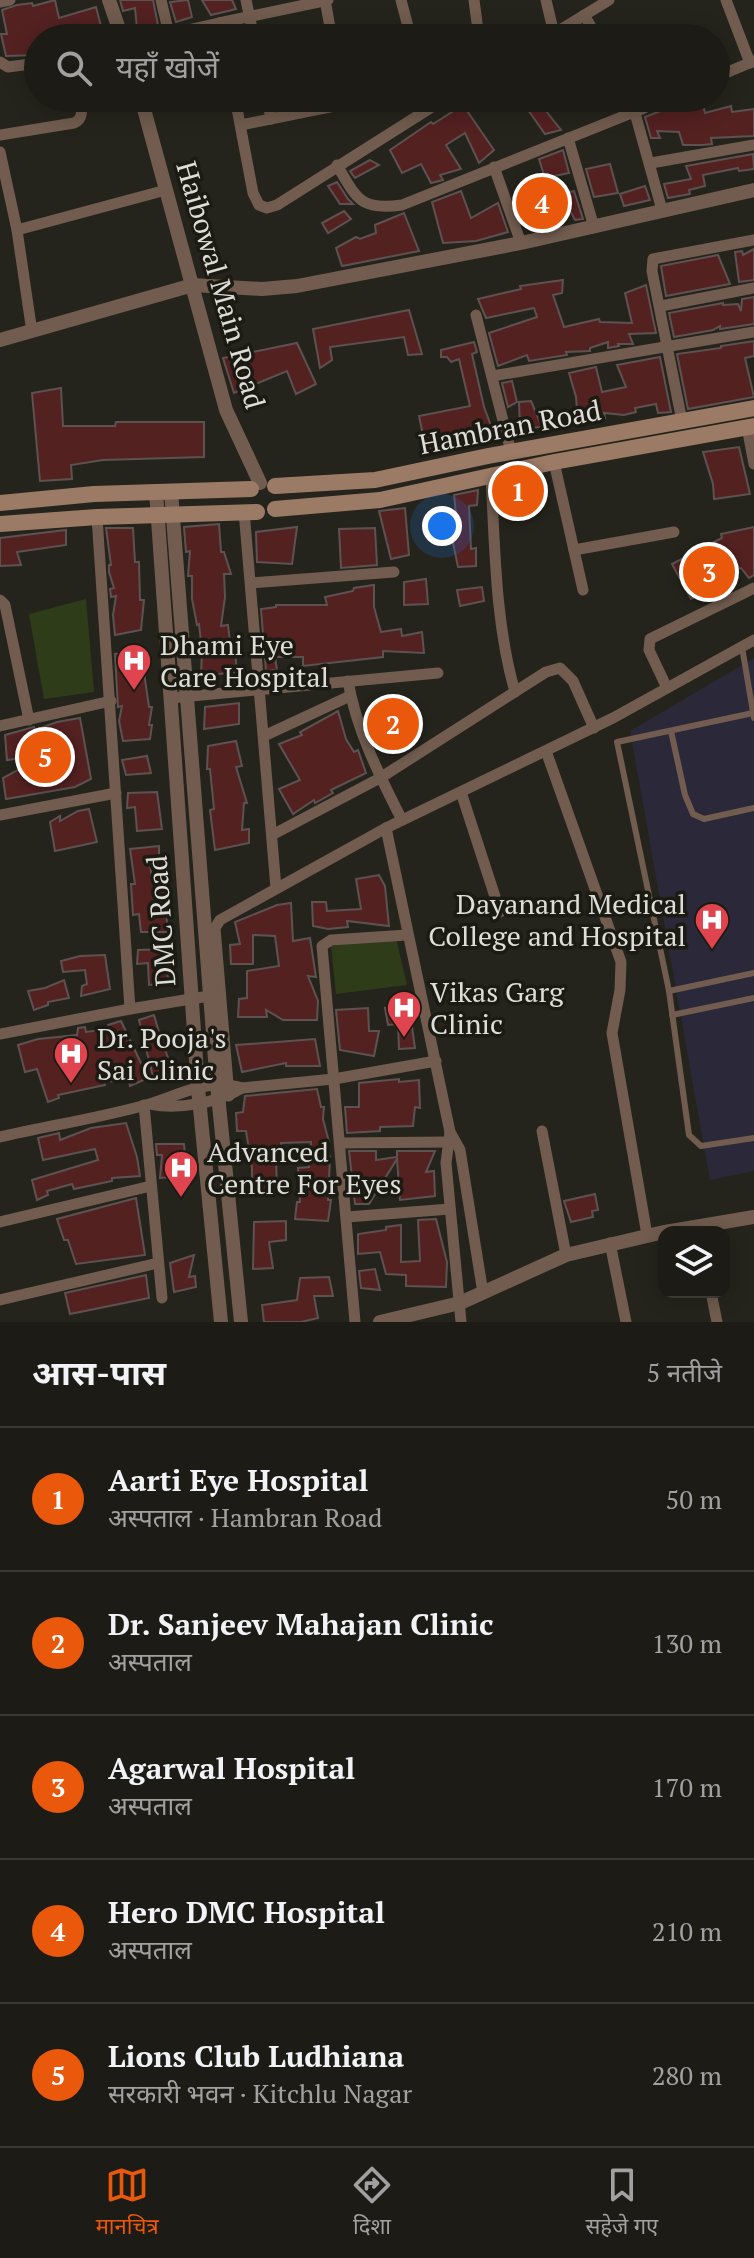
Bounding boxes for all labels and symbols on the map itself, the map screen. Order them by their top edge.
street label: Haibowal Main Road [168,157,275,413]
pin: 4 [516,173,568,233]
street label: Hambran Road [416,391,604,462]
pin: 1 [492,461,544,521]
your location [422,506,462,546]
pin: 3 [683,542,735,602]
place label: Dhami Eye Care Hospital [160,626,329,695]
hospital icon: Dhami Eye Care Hospital [115,642,153,692]
pin: 2 [367,694,419,754]
pin: 5 [19,727,71,787]
street label: DMC Road [137,854,184,988]
place label: Dayanand Medical College and Hospital [428,885,686,954]
hospital icon: Dayanand Medical College and Hospital [693,901,731,951]
place label: Vikas Garg Clinic [430,973,565,1042]
hospital icon: Vikas Garg Clinic [385,989,423,1039]
place label: Dr. Pooja's Sai Clinic [97,1019,227,1088]
hospital icon: Dr. Pooja's Sai Clinic [52,1035,90,1085]
place label: Advanced Centre For Eyes [207,1133,402,1202]
hospital icon: Advanced Centre For Eyes [162,1149,200,1199]

